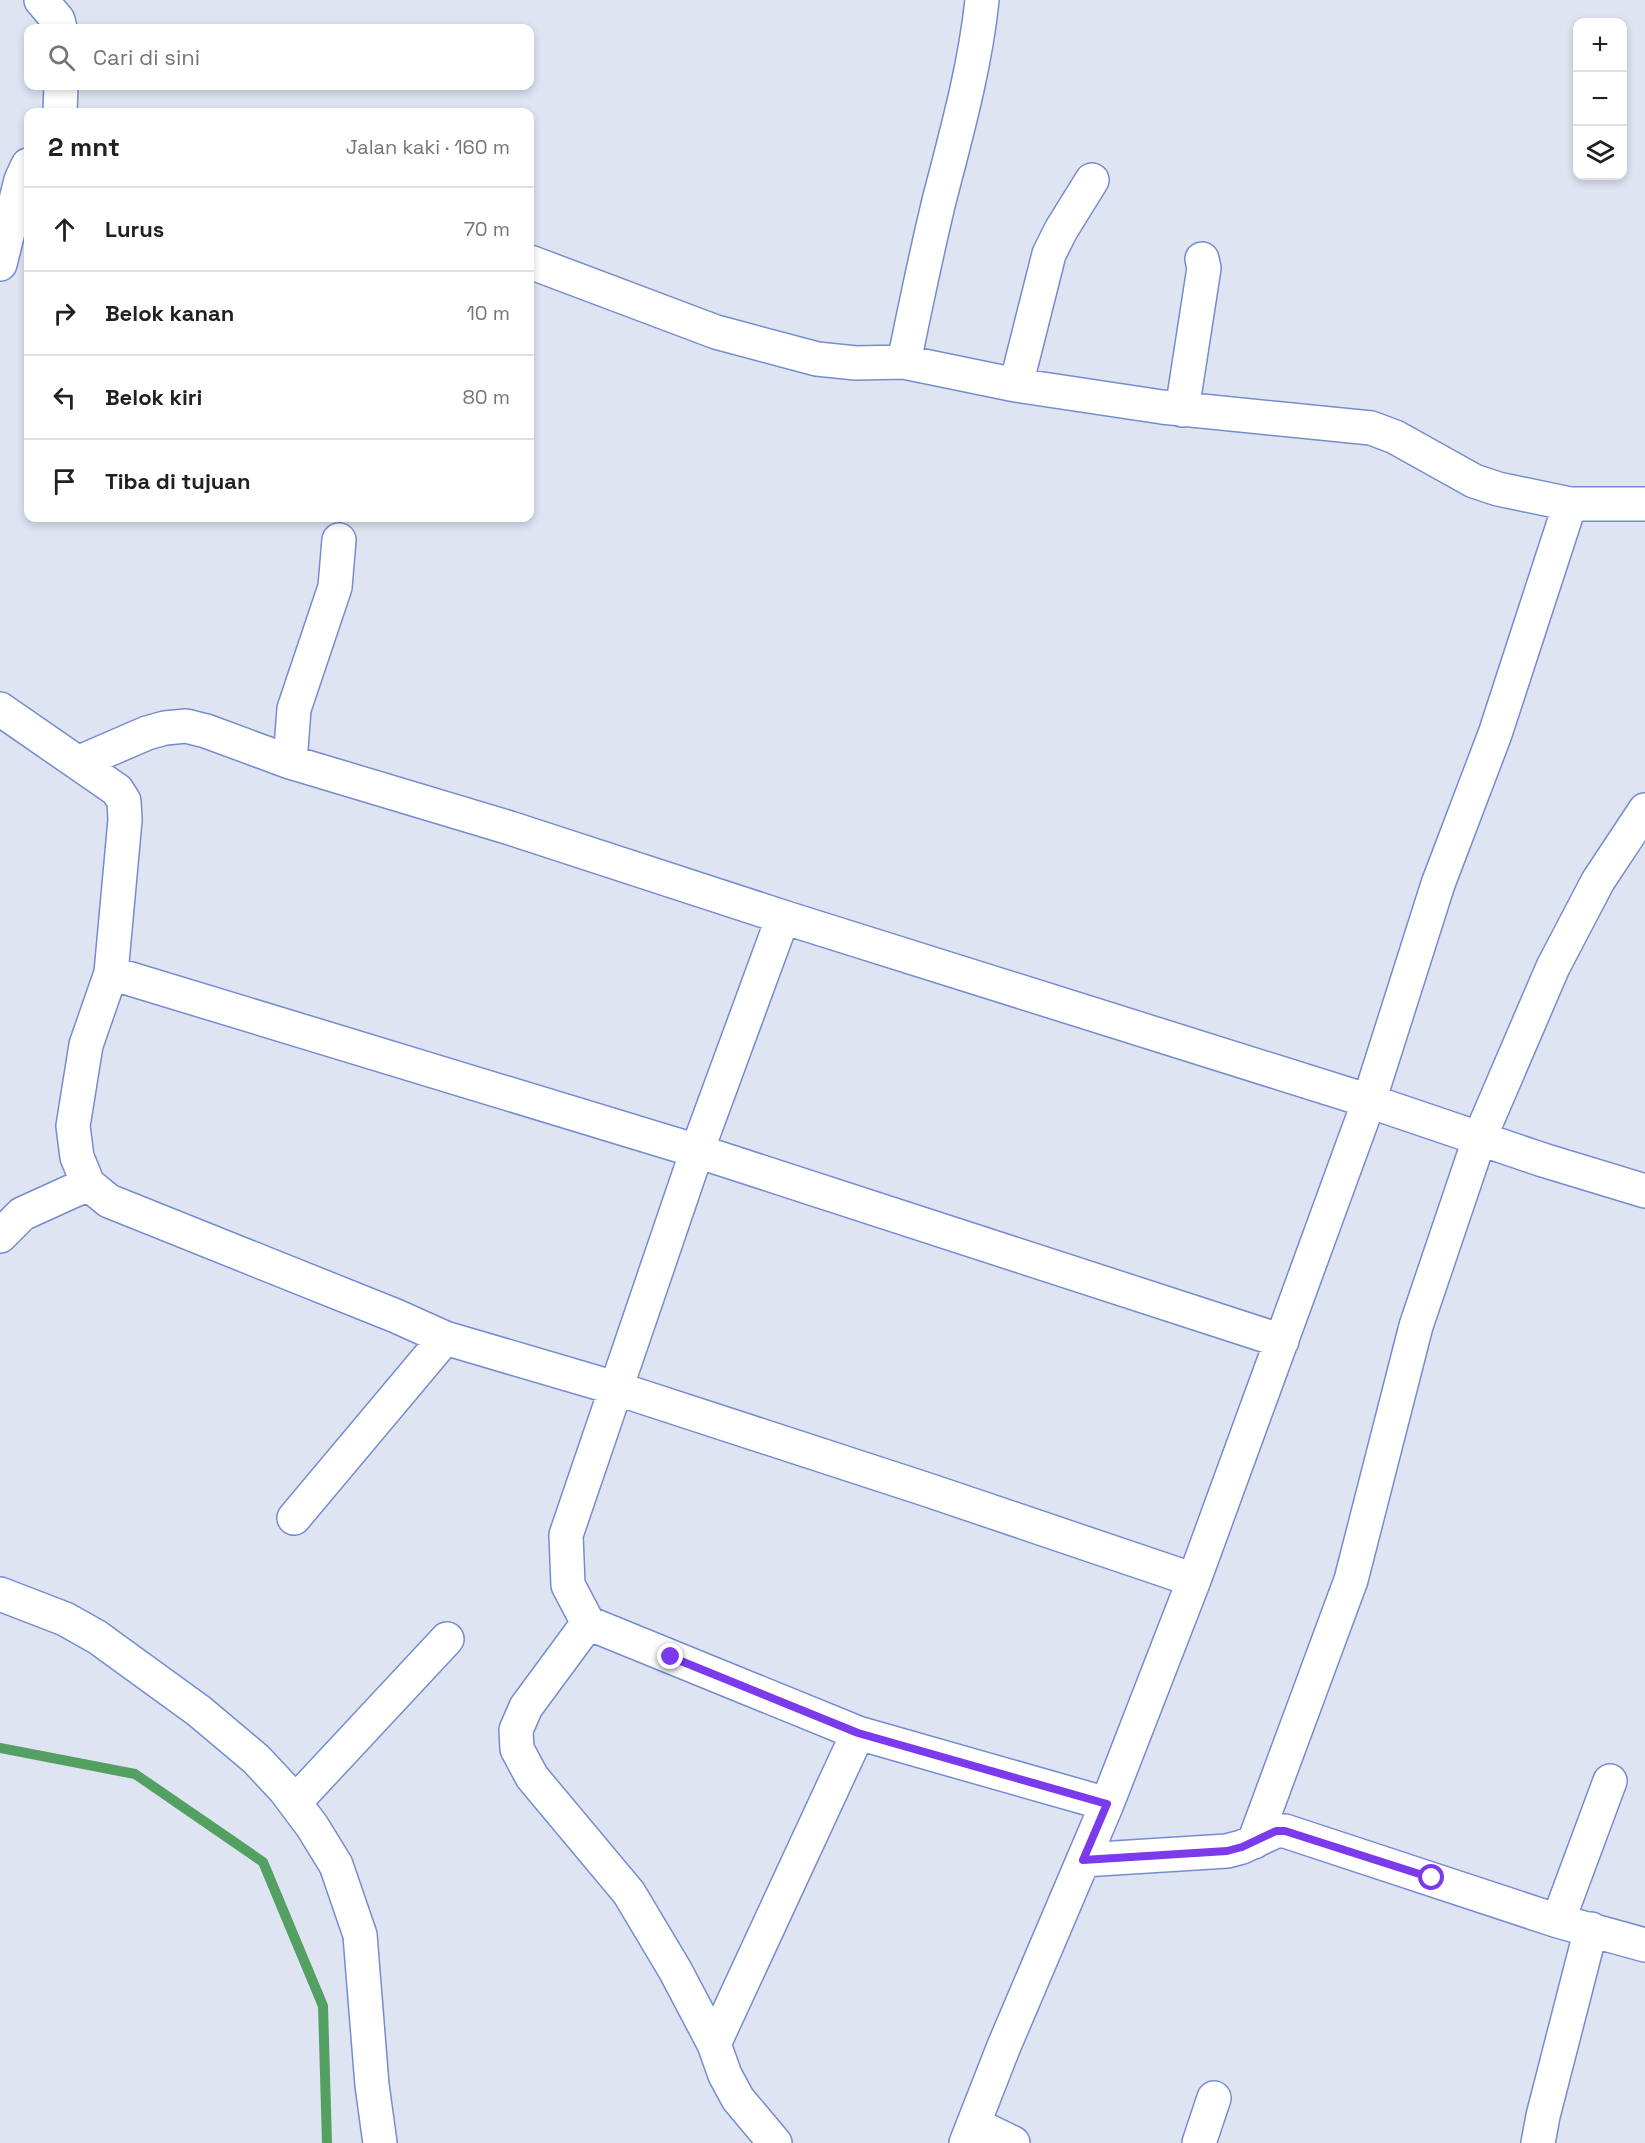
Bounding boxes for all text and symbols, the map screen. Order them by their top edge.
map controls [1573,18,1627,180]
button: + [1573,18,1627,72]
search box [24,24,534,90]
icon: search [45,41,78,74]
text: Cari di sini [93,43,200,71]
button: − [1573,72,1627,126]
button: layers [1573,126,1627,180]
text: 2 mnt [48,130,120,164]
text: Jalan kaki · 160 m [346,134,510,160]
icon: ahead [48,213,81,246]
text: Lurus [105,215,164,243]
text: 70 m [464,216,510,242]
icon: right [48,297,81,330]
text: Belok kanan [105,299,234,327]
text: 10 m [466,300,510,326]
icon: left [48,381,81,414]
text: Belok kiri [105,383,202,411]
text: 80 m [462,384,510,410]
icon: arrive [48,465,81,498]
text: Tiba di tujuan [105,467,251,495]
route end [657,1643,683,1669]
route start [1418,1864,1444,1890]

